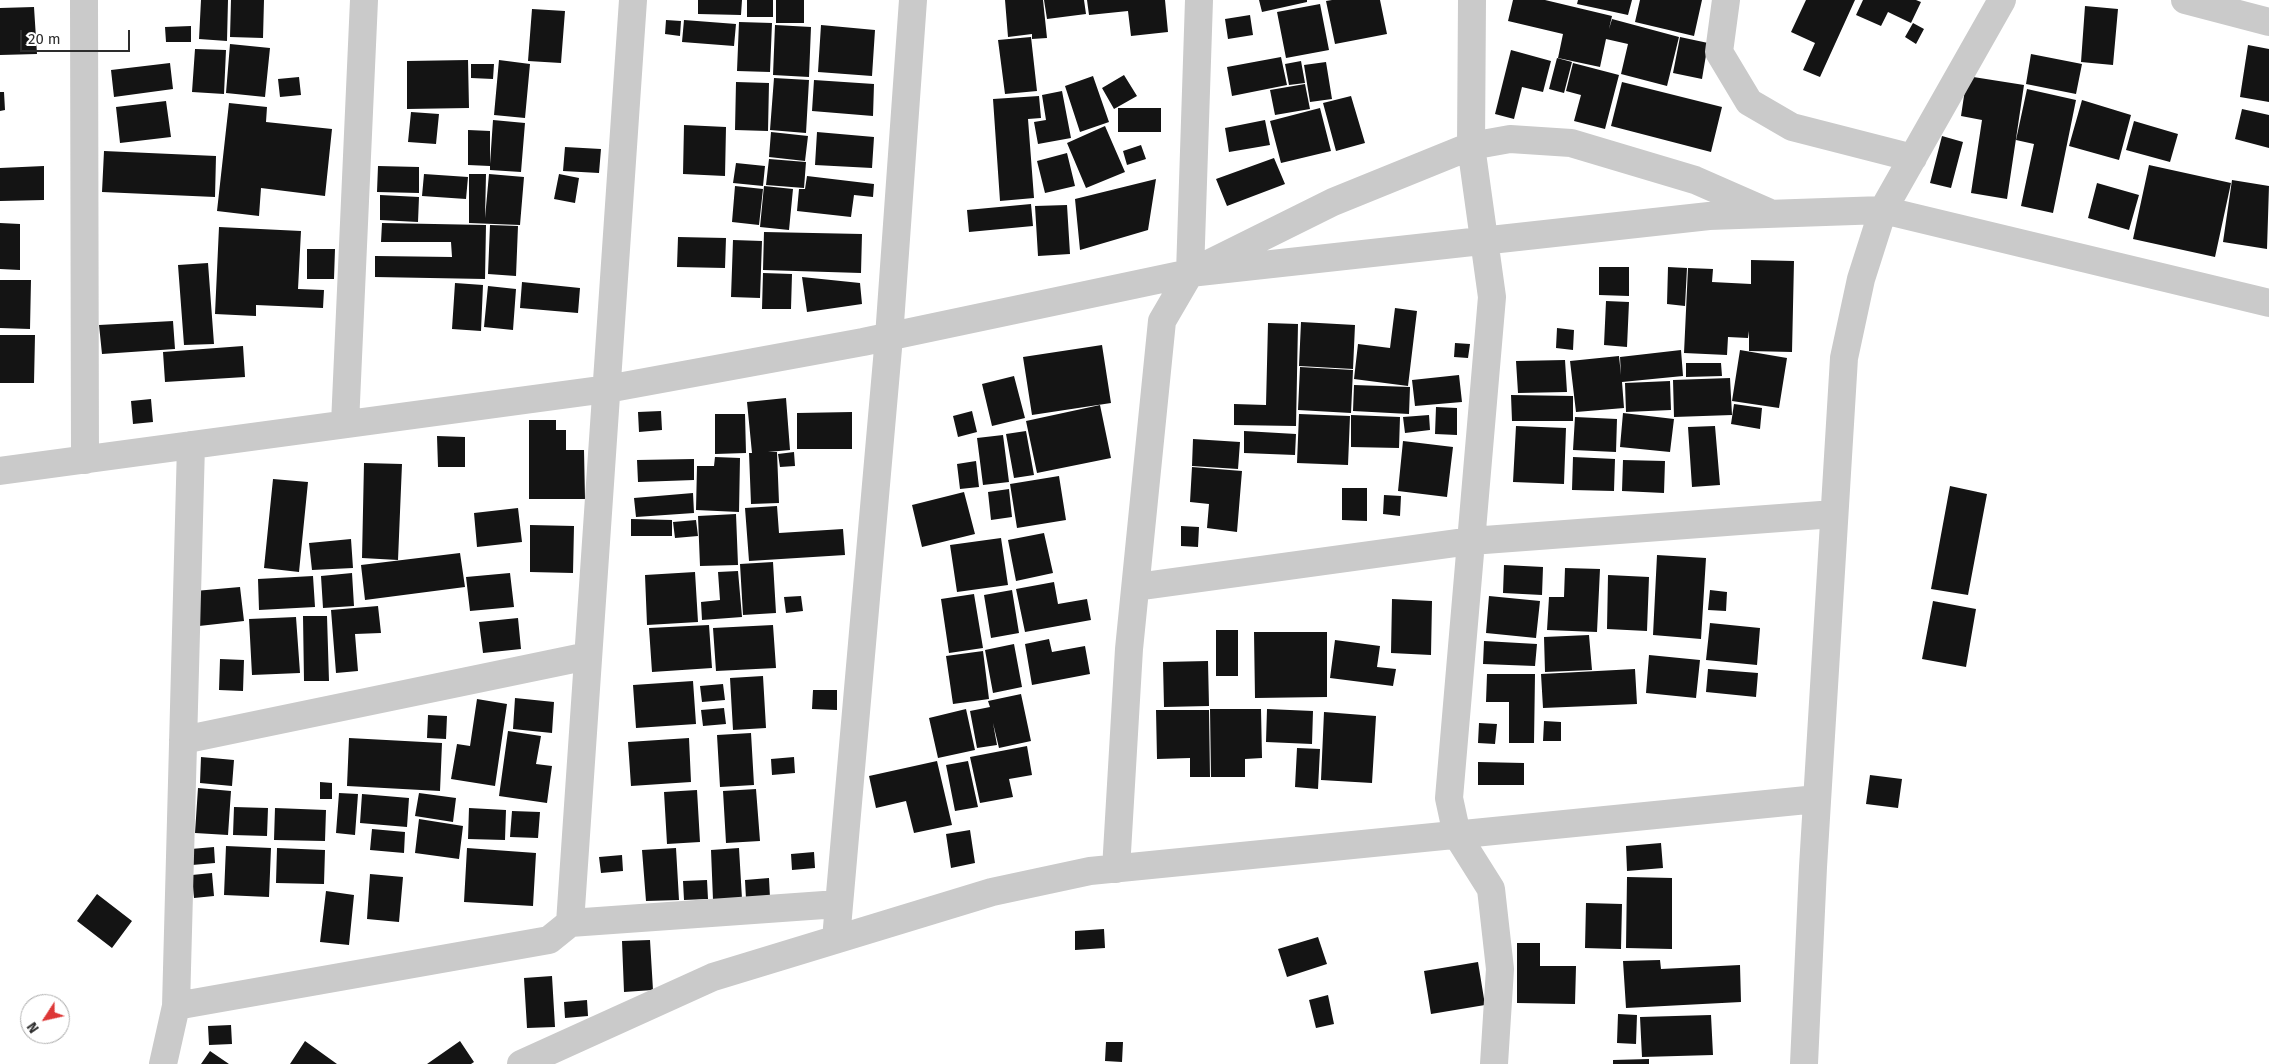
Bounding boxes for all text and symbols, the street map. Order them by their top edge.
scale bar [22,20,132,52]
text: 20 m [28,30,61,48]
north arrow [20,994,70,1044]
text: N [23,1019,43,1036]

